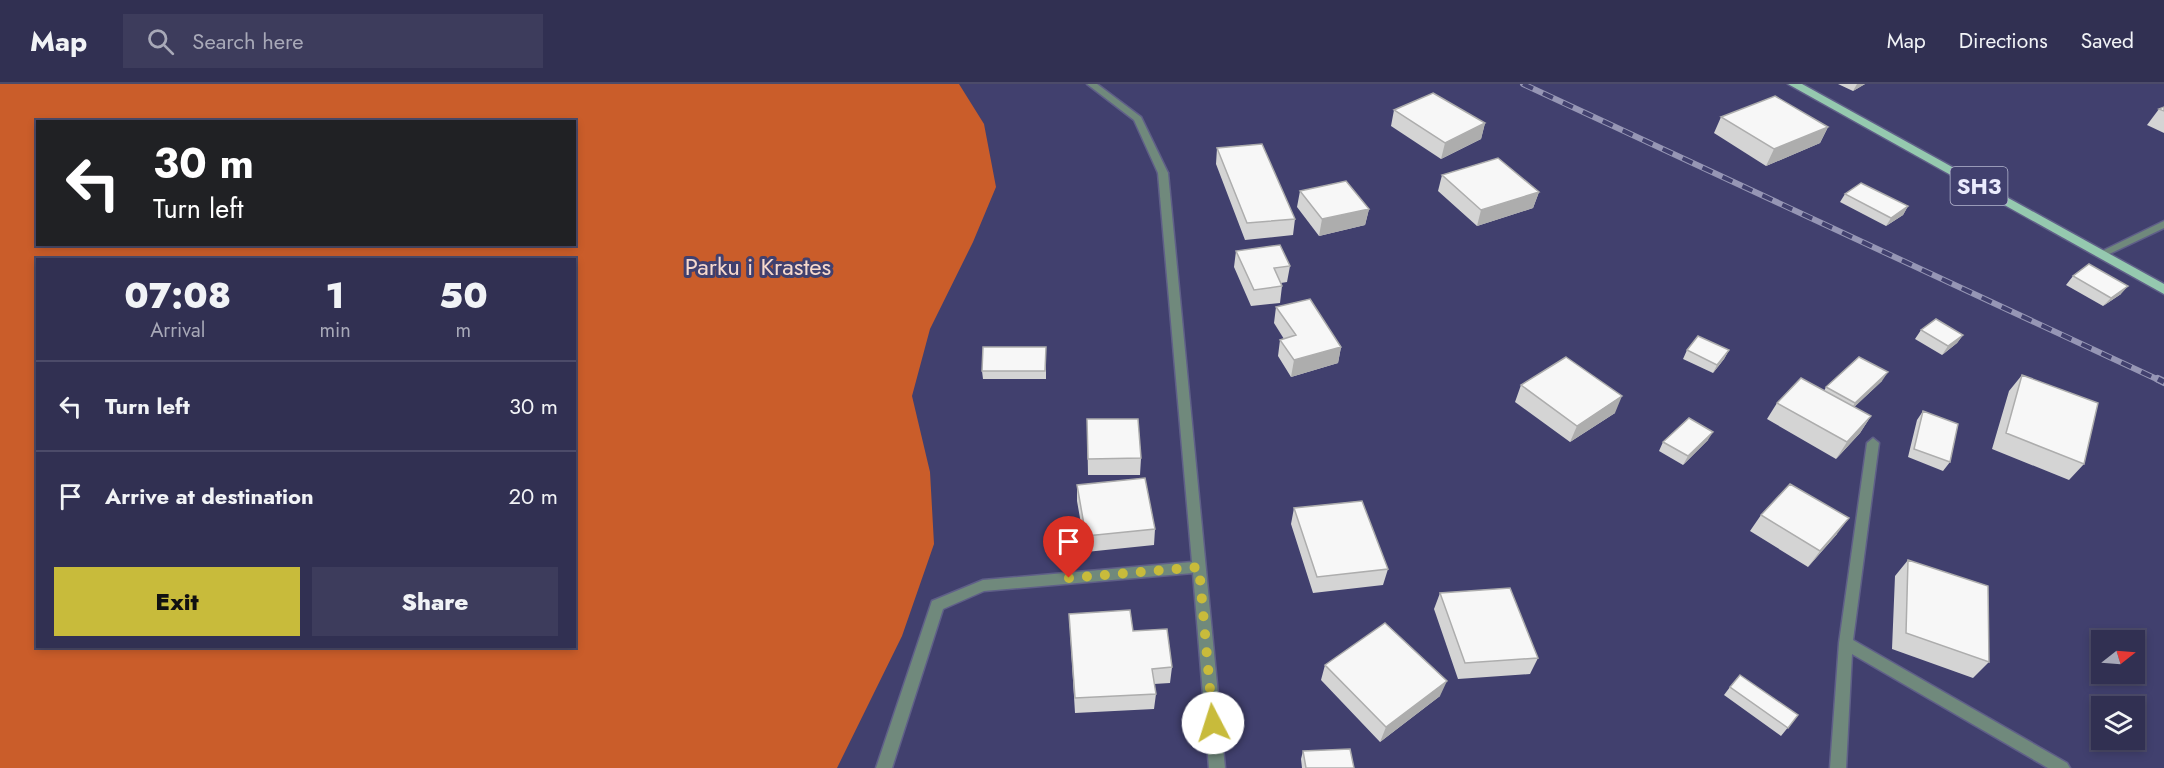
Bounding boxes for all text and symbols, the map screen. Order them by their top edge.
search box [123,14,543,68]
text: Map [30,21,87,62]
icon: search [144,25,177,58]
text: Search here [192,25,304,57]
text: Map [1887,26,1926,56]
text: Directions [1959,26,2048,56]
text: Saved [2081,26,2134,56]
text: 30 m [153,133,254,194]
icon: left [54,144,132,222]
road number: SH3 [1950,167,2008,205]
text: Turn left [153,189,243,228]
park label: Parku i Krastes [685,249,831,284]
text: 07:08 [124,269,231,321]
text: 1 [326,269,345,321]
text: 50 [439,269,488,321]
text: Arrival [150,316,205,345]
text: min [319,316,351,345]
text: m [456,316,471,345]
icon: left [54,390,87,423]
text: Turn left [105,390,190,422]
text: 30 m [509,390,558,422]
icon: arrive [54,480,87,513]
text: Arrive at destination [105,480,314,512]
text: 20 m [509,480,558,512]
pin [1043,516,1094,578]
icon: arrive [1052,525,1085,558]
button: Exit [54,567,300,636]
button: Share [312,567,558,636]
north arrow [2091,630,2145,684]
map controls [2091,630,2145,750]
position arrow [1181,691,1245,755]
button: layers [2091,696,2145,750]

